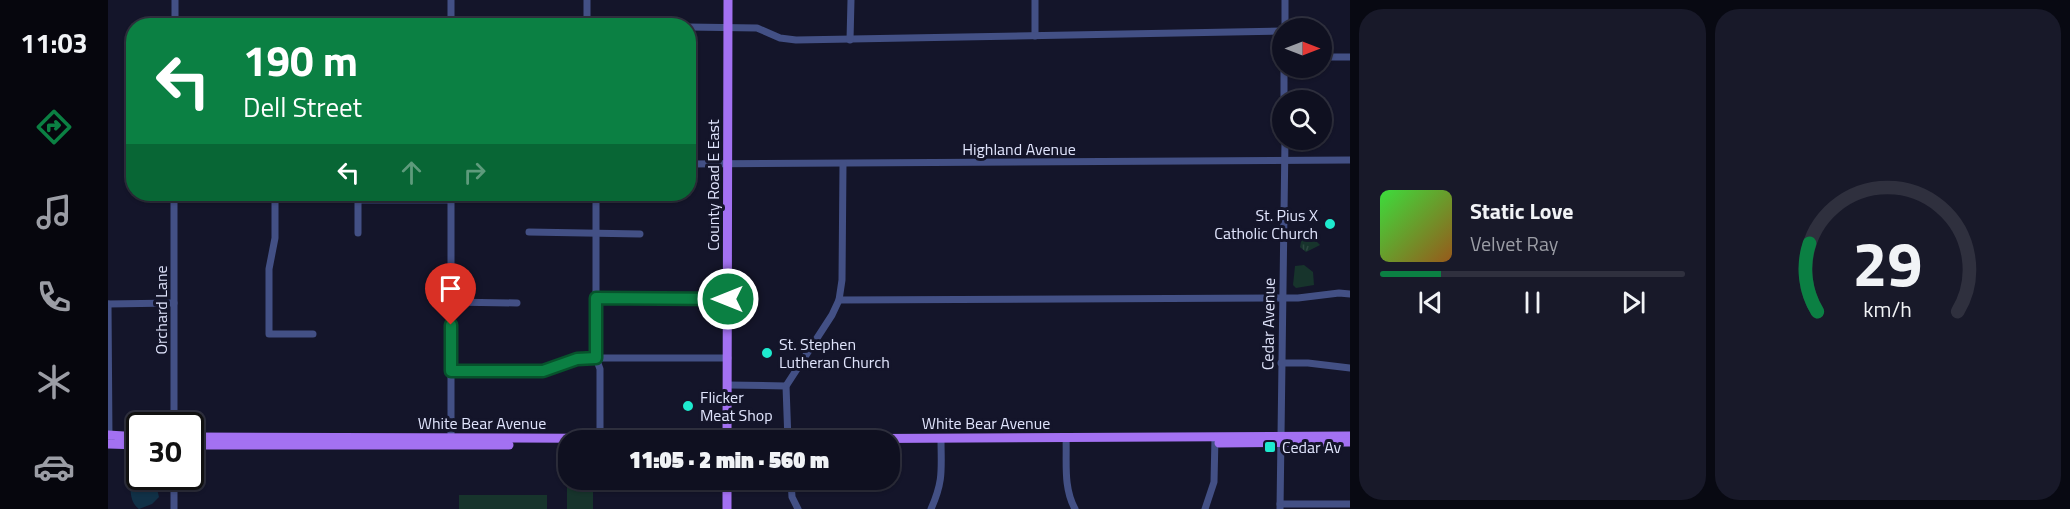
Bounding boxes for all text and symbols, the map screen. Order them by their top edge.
north arrow [1272,18,1332,78]
map controls [1272,18,1332,150]
text: 11:03 [20,22,88,63]
text: 190 m [243,28,358,92]
icon: left [144,42,222,120]
text: Dell Street [243,86,362,127]
button: search [1272,90,1332,150]
icon: directions [33,106,75,148]
street label: County Road E East [701,119,725,251]
street label: Highland Avenue [962,137,1076,161]
icon: left [332,156,365,189]
icon: ahead [395,156,428,189]
icon: right [458,156,491,189]
icon: music [33,191,75,233]
text: Static Love [1470,194,1573,228]
place label: St. Pius X Catholic Church [1214,203,1318,245]
text: 29 [1853,215,1923,310]
marker: St. Pius X Catholic Church [1323,217,1337,231]
text: Velvet Ray [1470,228,1559,259]
pin [425,263,476,325]
street label: Orchard Lane [149,265,173,355]
position arrow [696,267,760,331]
icon: arrive [434,272,467,305]
icon: phone [33,276,75,318]
street label: Cedar Avenue [1255,278,1281,370]
icon: previous [1414,286,1447,319]
icon: pause [1516,286,1549,319]
icon: next [1617,286,1650,319]
text: km/h [1863,293,1912,325]
place label: St. Stephen Lutheran Church [779,332,890,374]
marker: St. Stephen Lutheran Church [760,346,774,360]
icon: climate [33,361,75,403]
place label: Flicker Meat Shop [700,385,773,427]
marker: Flicker Meat Shop [681,399,695,413]
street label: White Bear Avenue [418,411,546,435]
street label: White Bear Avenue [922,411,1050,435]
speed limit sign: 30 [126,412,204,490]
place label: Cedar Av [1282,435,1341,459]
marker: Cedar Av [1263,440,1277,454]
text: 11:05 · 2 min · 560 m [629,443,829,477]
icon: car [33,446,75,488]

